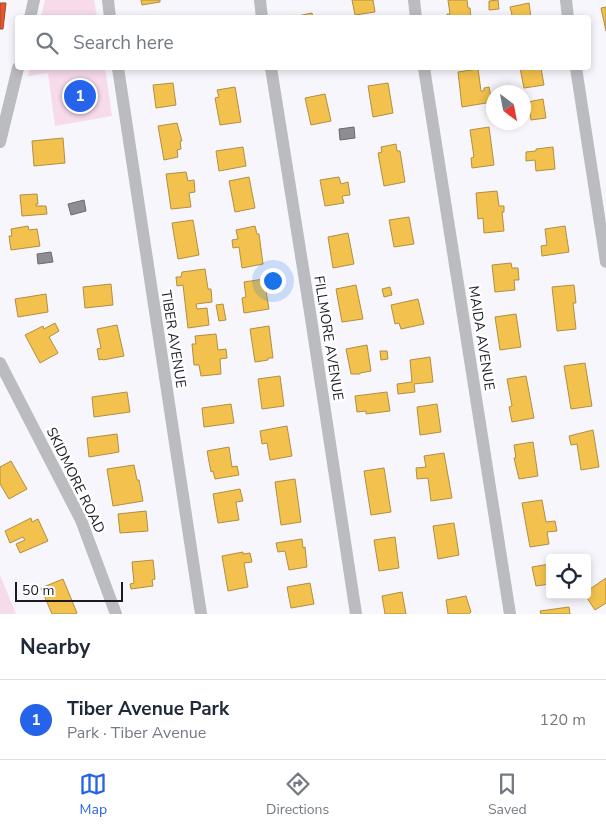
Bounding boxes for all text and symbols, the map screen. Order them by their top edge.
search box [15,15,591,70]
icon: search [33,29,61,57]
text: Search here [73,30,174,56]
pin: 1 [64,77,96,115]
north arrow [486,85,531,130]
your location [260,268,286,294]
street label: FILLMORE AVENUE [309,274,348,402]
street label: MAIDA AVENUE [464,284,499,392]
street label: TIBER AVENUE [156,289,191,389]
street label: SKIDMORE ROAD [42,424,109,536]
map controls [546,554,591,599]
button: locate [546,554,591,599]
scale bar [15,579,122,602]
text: 50 m [22,581,54,600]
text: Nearby [20,633,90,661]
text: Tiber Avenue Park [67,696,229,722]
text: 1 [31,709,41,731]
text: 120 m [539,709,586,731]
text: Park · Tiber Avenue [67,722,206,744]
tab: Map [79,770,107,819]
tab: Directions [266,770,329,819]
tab: Saved [488,770,527,819]

